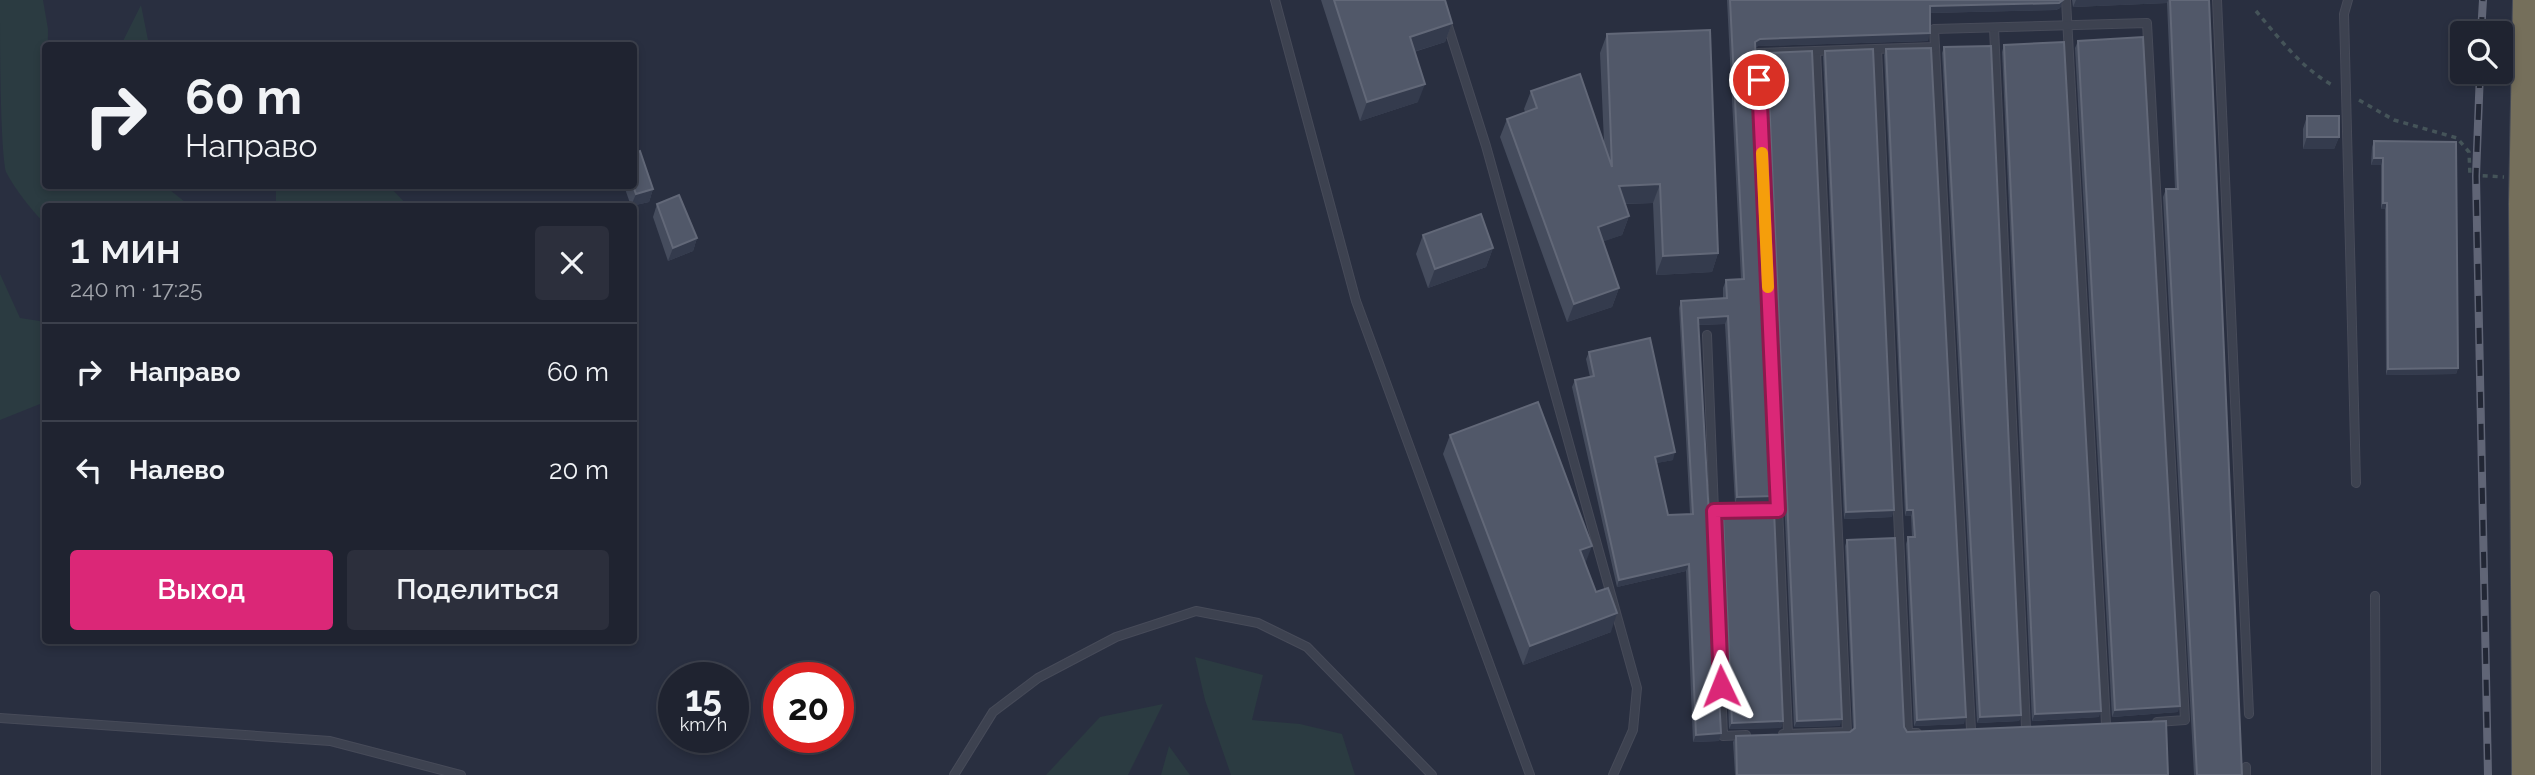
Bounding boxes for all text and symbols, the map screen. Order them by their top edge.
map controls [2450,21,2513,84]
button: search [2450,21,2513,84]
pin [1729,50,1789,110]
icon: arrive [1740,61,1778,99]
text: 60 m [185,68,302,125]
icon: right [70,70,161,161]
text: Направо [185,127,317,164]
text: 1 мин [70,224,181,273]
button: close [535,226,609,300]
text: 240 m · 17:25 [70,275,203,302]
icon: right [70,353,108,391]
text: Направо [129,357,240,387]
text: 60 m [547,357,609,387]
icon: left [70,451,108,489]
text: Налево [129,455,225,485]
text: 20 m [549,455,609,485]
button: Выход [70,550,333,630]
button: Поделиться [347,550,609,630]
position arrow [1684,649,1758,723]
speed limit sign: 20 [763,662,854,753]
text: 15 [685,678,722,719]
text: km/h [680,714,727,735]

